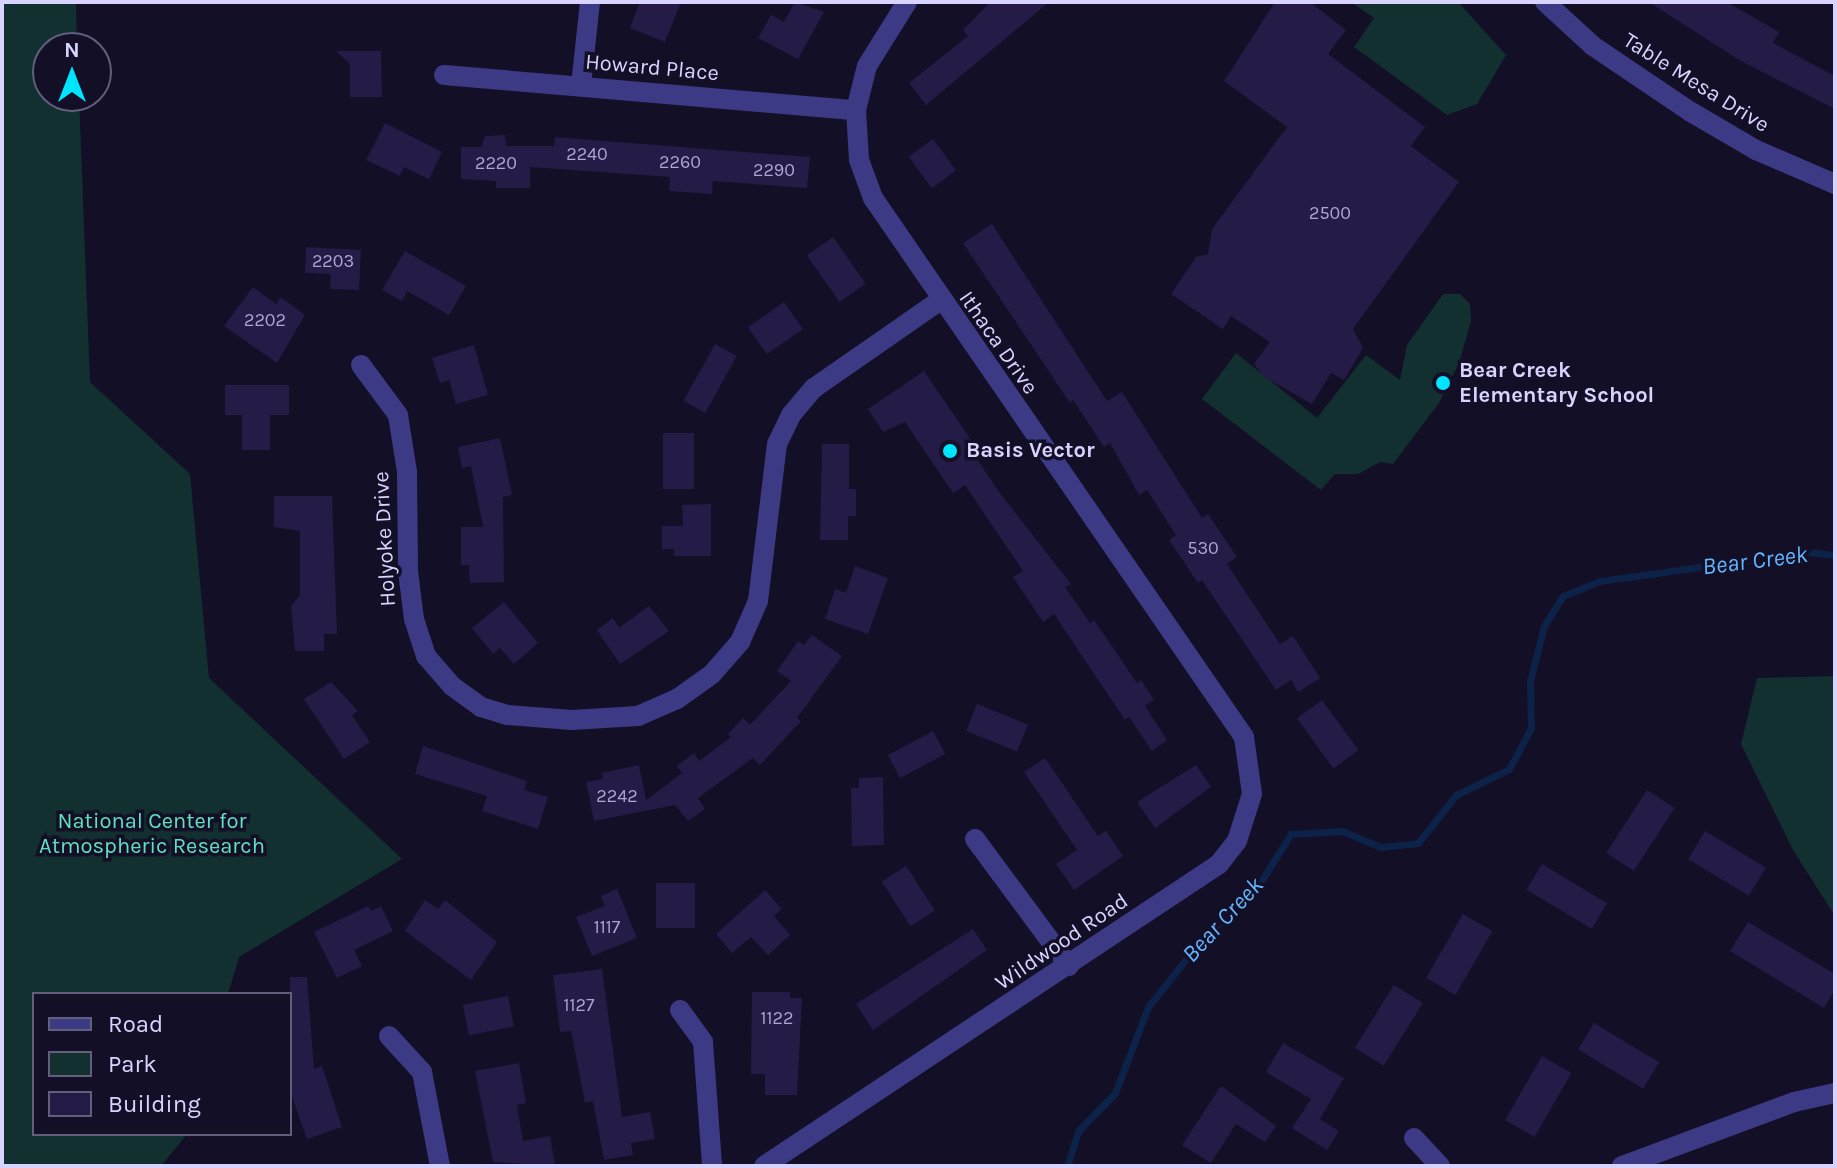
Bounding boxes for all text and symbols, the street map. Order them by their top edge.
street label: Table Mesa Drive [1618,28,1774,138]
north arrow [32,32,112,112]
text: N [64,37,80,63]
street label: Howard Place [584,49,720,87]
house number: 2240 [566,143,608,165]
house number: 2260 [659,151,701,173]
house number: 2220 [475,152,517,174]
house number: 2290 [753,159,795,181]
house number: 2500 [1309,202,1351,224]
house number: 2203 [312,250,354,272]
street label: Ithaca Drive [953,286,1043,400]
house number: 2202 [244,309,286,331]
place label: Bear Creek Elementary School [1459,357,1654,408]
marker: Bear Creek Elementary School [1434,374,1452,392]
place label: Basis Vector [966,438,1095,464]
marker: Basis Vector [941,442,959,460]
street label: Holyoke Drive [368,471,402,607]
house number: 530 [1187,537,1219,559]
water label: Bear Creek [1701,540,1809,582]
house number: 2242 [596,785,638,807]
park label: National Center for Atmospheric Research [39,808,265,860]
water label: Bear Creek [1176,871,1270,969]
street label: Wildwood Road [991,888,1133,996]
house number: 1117 [594,916,620,938]
legend [32,992,292,1136]
house number: 1127 [564,994,594,1016]
house number: 1122 [761,1007,793,1029]
text: Road [108,1010,163,1038]
text: Park [108,1050,157,1078]
text: Building [108,1090,201,1118]

